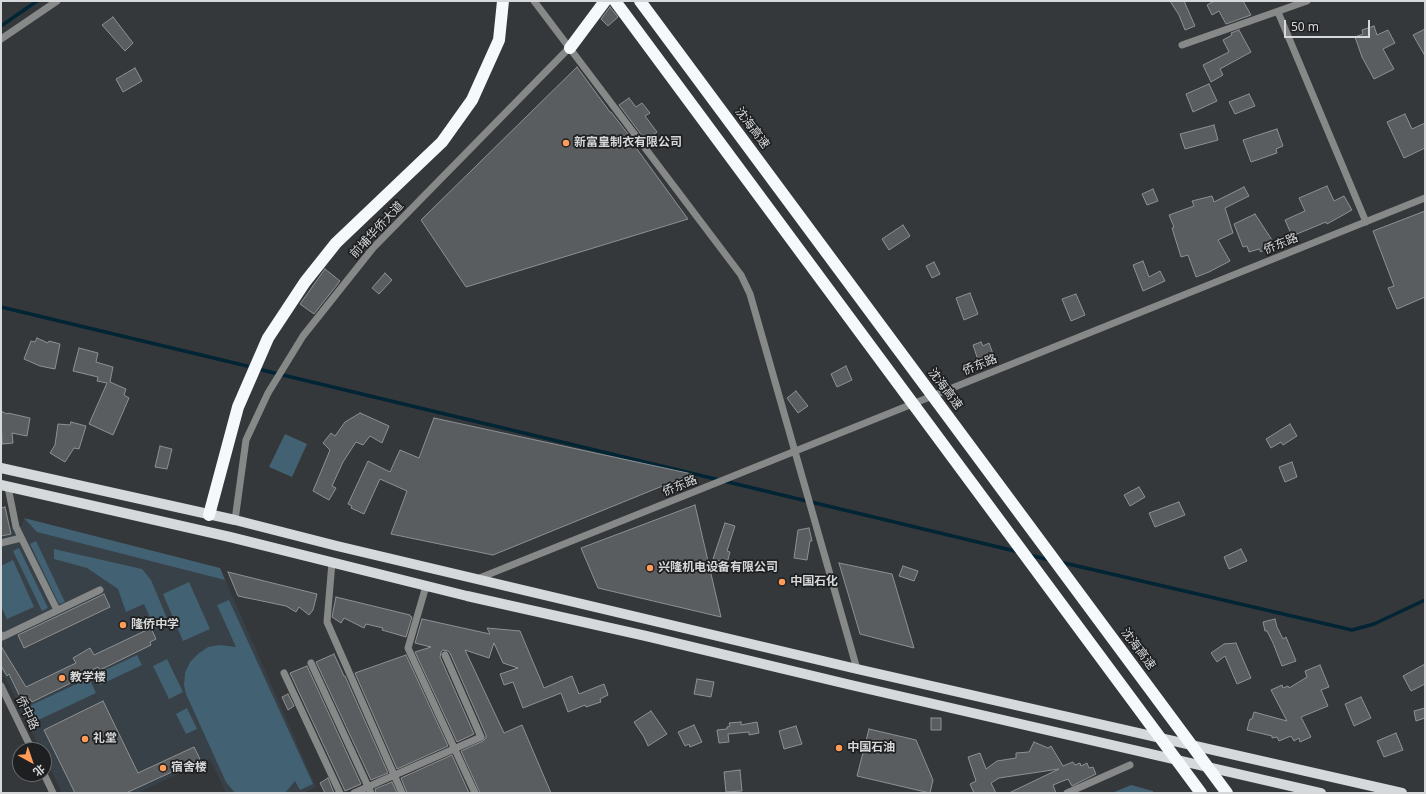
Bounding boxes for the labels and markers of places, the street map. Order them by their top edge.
place label: 新富皇制衣有限公司 [574,136,682,150]
marker: 新富皇制衣有限公司 [561,138,571,148]
place label: 兴隆机电设备有限公司 [658,561,778,575]
marker: 兴隆机电设备有限公司 [645,563,655,573]
place label: 中国石化 [790,575,838,589]
marker: 中国石化 [777,577,787,587]
place label: 隆侨中学 [131,618,179,632]
marker: 隆侨中学 [118,620,128,630]
place label: 教学楼 [70,671,106,685]
marker: 教学楼 [57,673,67,683]
place label: 礼堂 [93,732,117,746]
marker: 礼堂 [80,734,90,744]
place label: 中国石油 [847,741,895,755]
marker: 中国石油 [834,743,844,753]
place label: 宿舍楼 [171,761,207,775]
marker: 宿舍楼 [158,763,168,773]

